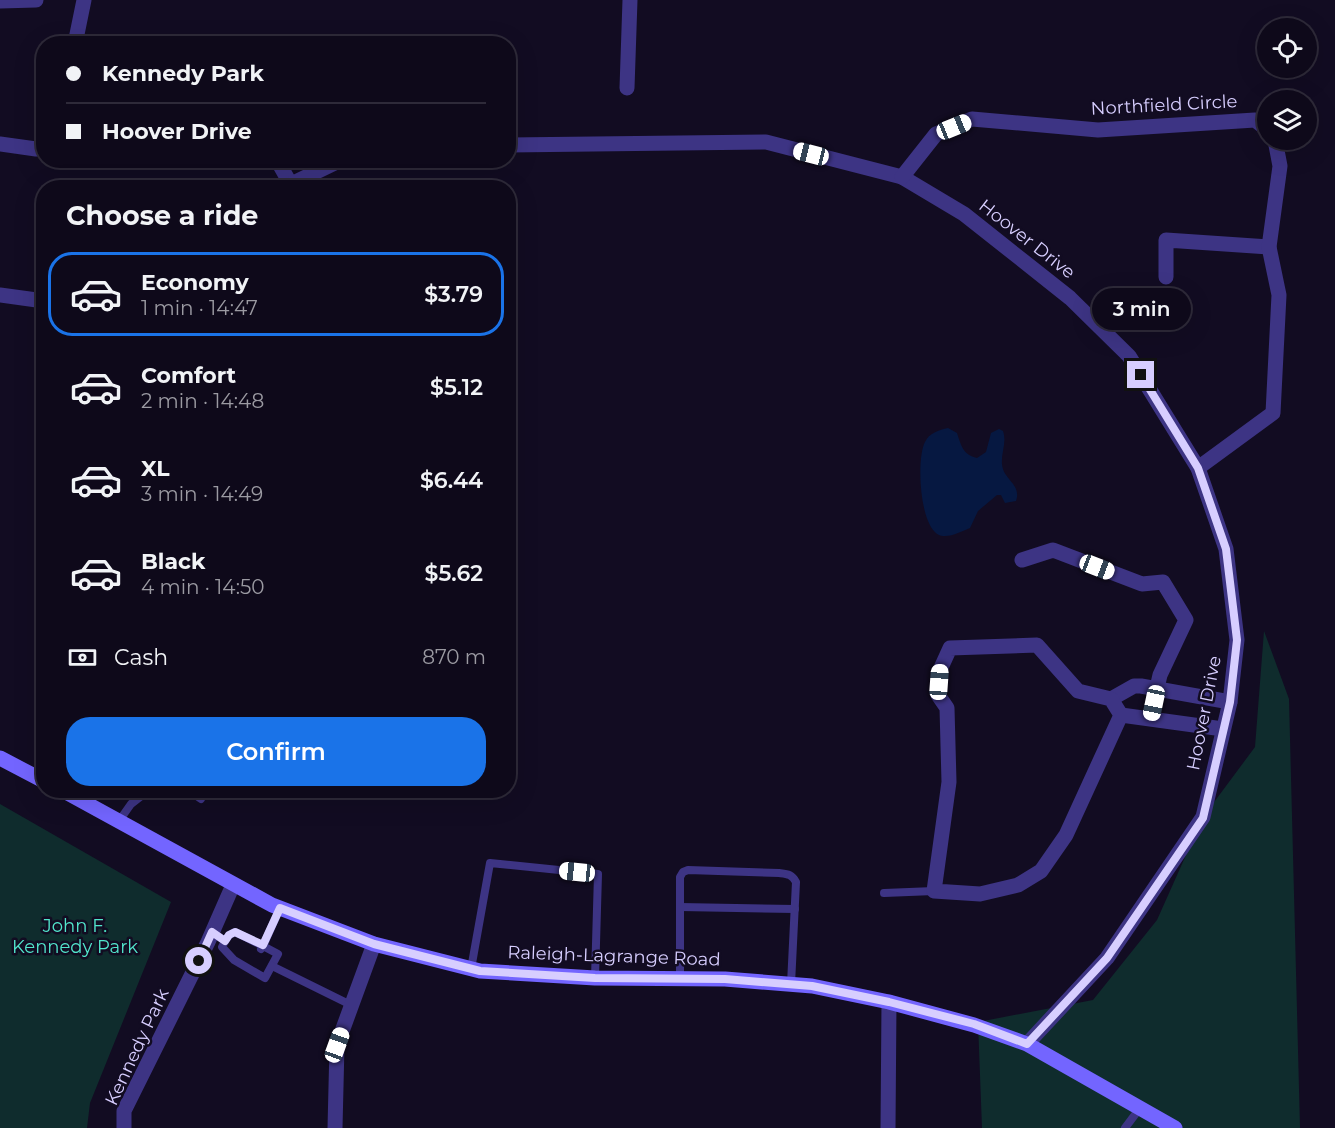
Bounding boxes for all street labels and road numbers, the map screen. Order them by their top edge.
street label: Northfield Circle [1090,90,1238,120]
street label: Hoover Drive [974,195,1080,284]
street label: Hoover Drive [1182,654,1226,772]
street label: Raleigh-Lagrange Road [507,941,721,971]
street label: Kennedy Park [100,985,174,1109]

